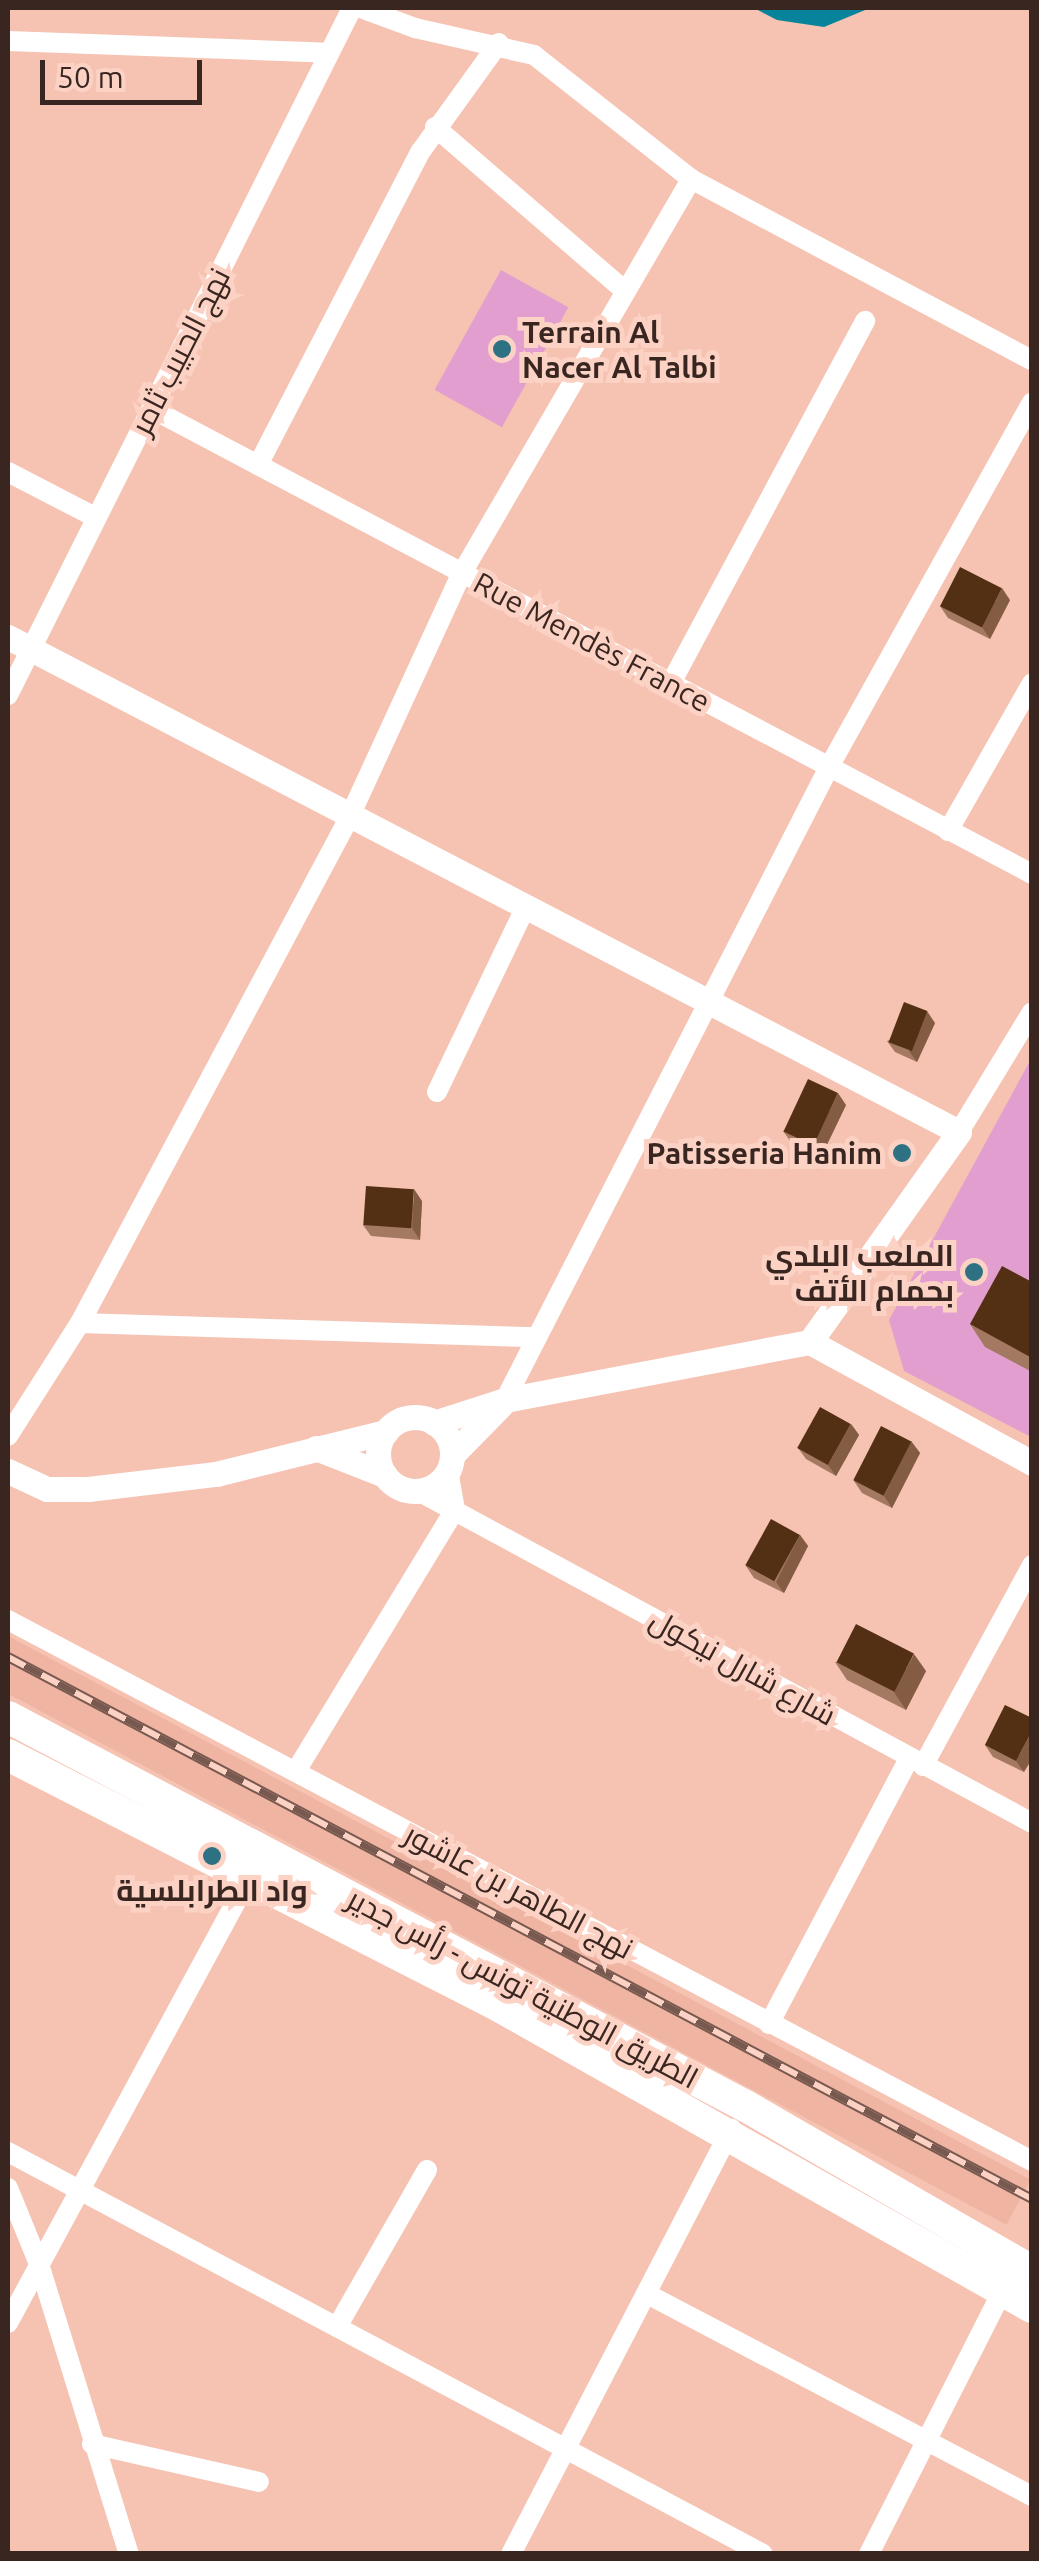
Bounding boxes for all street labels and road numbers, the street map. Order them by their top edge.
street label: نهج الحبيب ثامر [123,262,237,440]
street label: Rue Mendès France [468,564,716,720]
street label: شارع شارل نيكول [644,1601,842,1733]
street label: نهج الطاهر بن عاشور [399,1816,639,1966]
street label: الطريق الوطنية تونس - رأس جدير [342,1880,704,2096]

